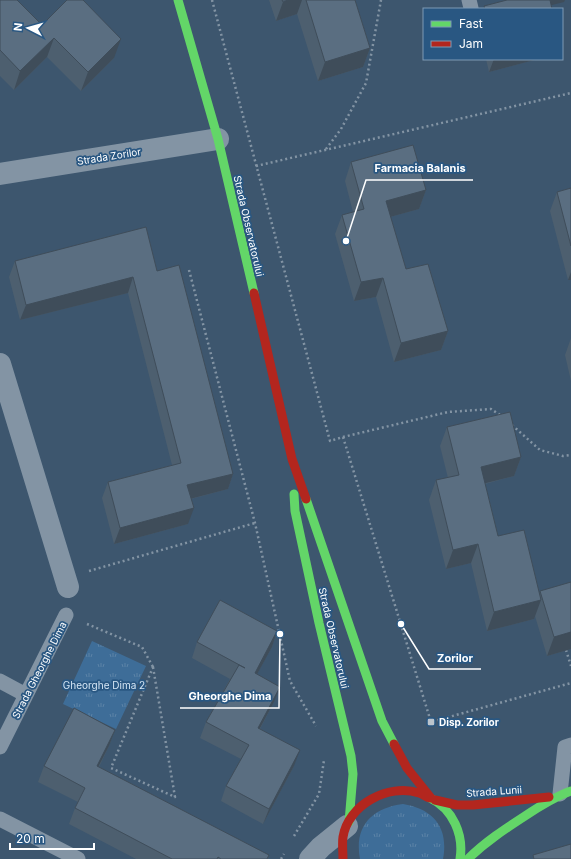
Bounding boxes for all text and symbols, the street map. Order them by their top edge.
north arrow [8,8,48,48]
legend [423,8,563,60]
text: Fast [459,16,483,31]
text: N [11,22,25,32]
text: Jam [459,36,483,51]
street label: Strada Zorilor [76,145,142,167]
callout: Farmacia Balanis [366,157,473,180]
text: Farmacia Balanis [374,161,466,175]
street label: Strada Observatorului [232,174,266,278]
street label: Strada Observatorului [317,586,351,690]
street label: Strada Gheorghe Dima [9,620,69,720]
callout: Zorilor [429,646,481,669]
text: Zorilor [437,651,473,665]
park label: Gheorghe Dima 2 [63,679,145,691]
callout: Gheorghe Dima [180,685,279,708]
text: Gheorghe Dima [189,689,271,703]
place label: Disp. Zorilor [439,716,499,728]
marker: Disp. Zorilor [426,717,436,727]
street label: Strada Lunii [466,783,522,799]
scale bar [10,825,94,851]
text: 20 m [16,831,45,846]

